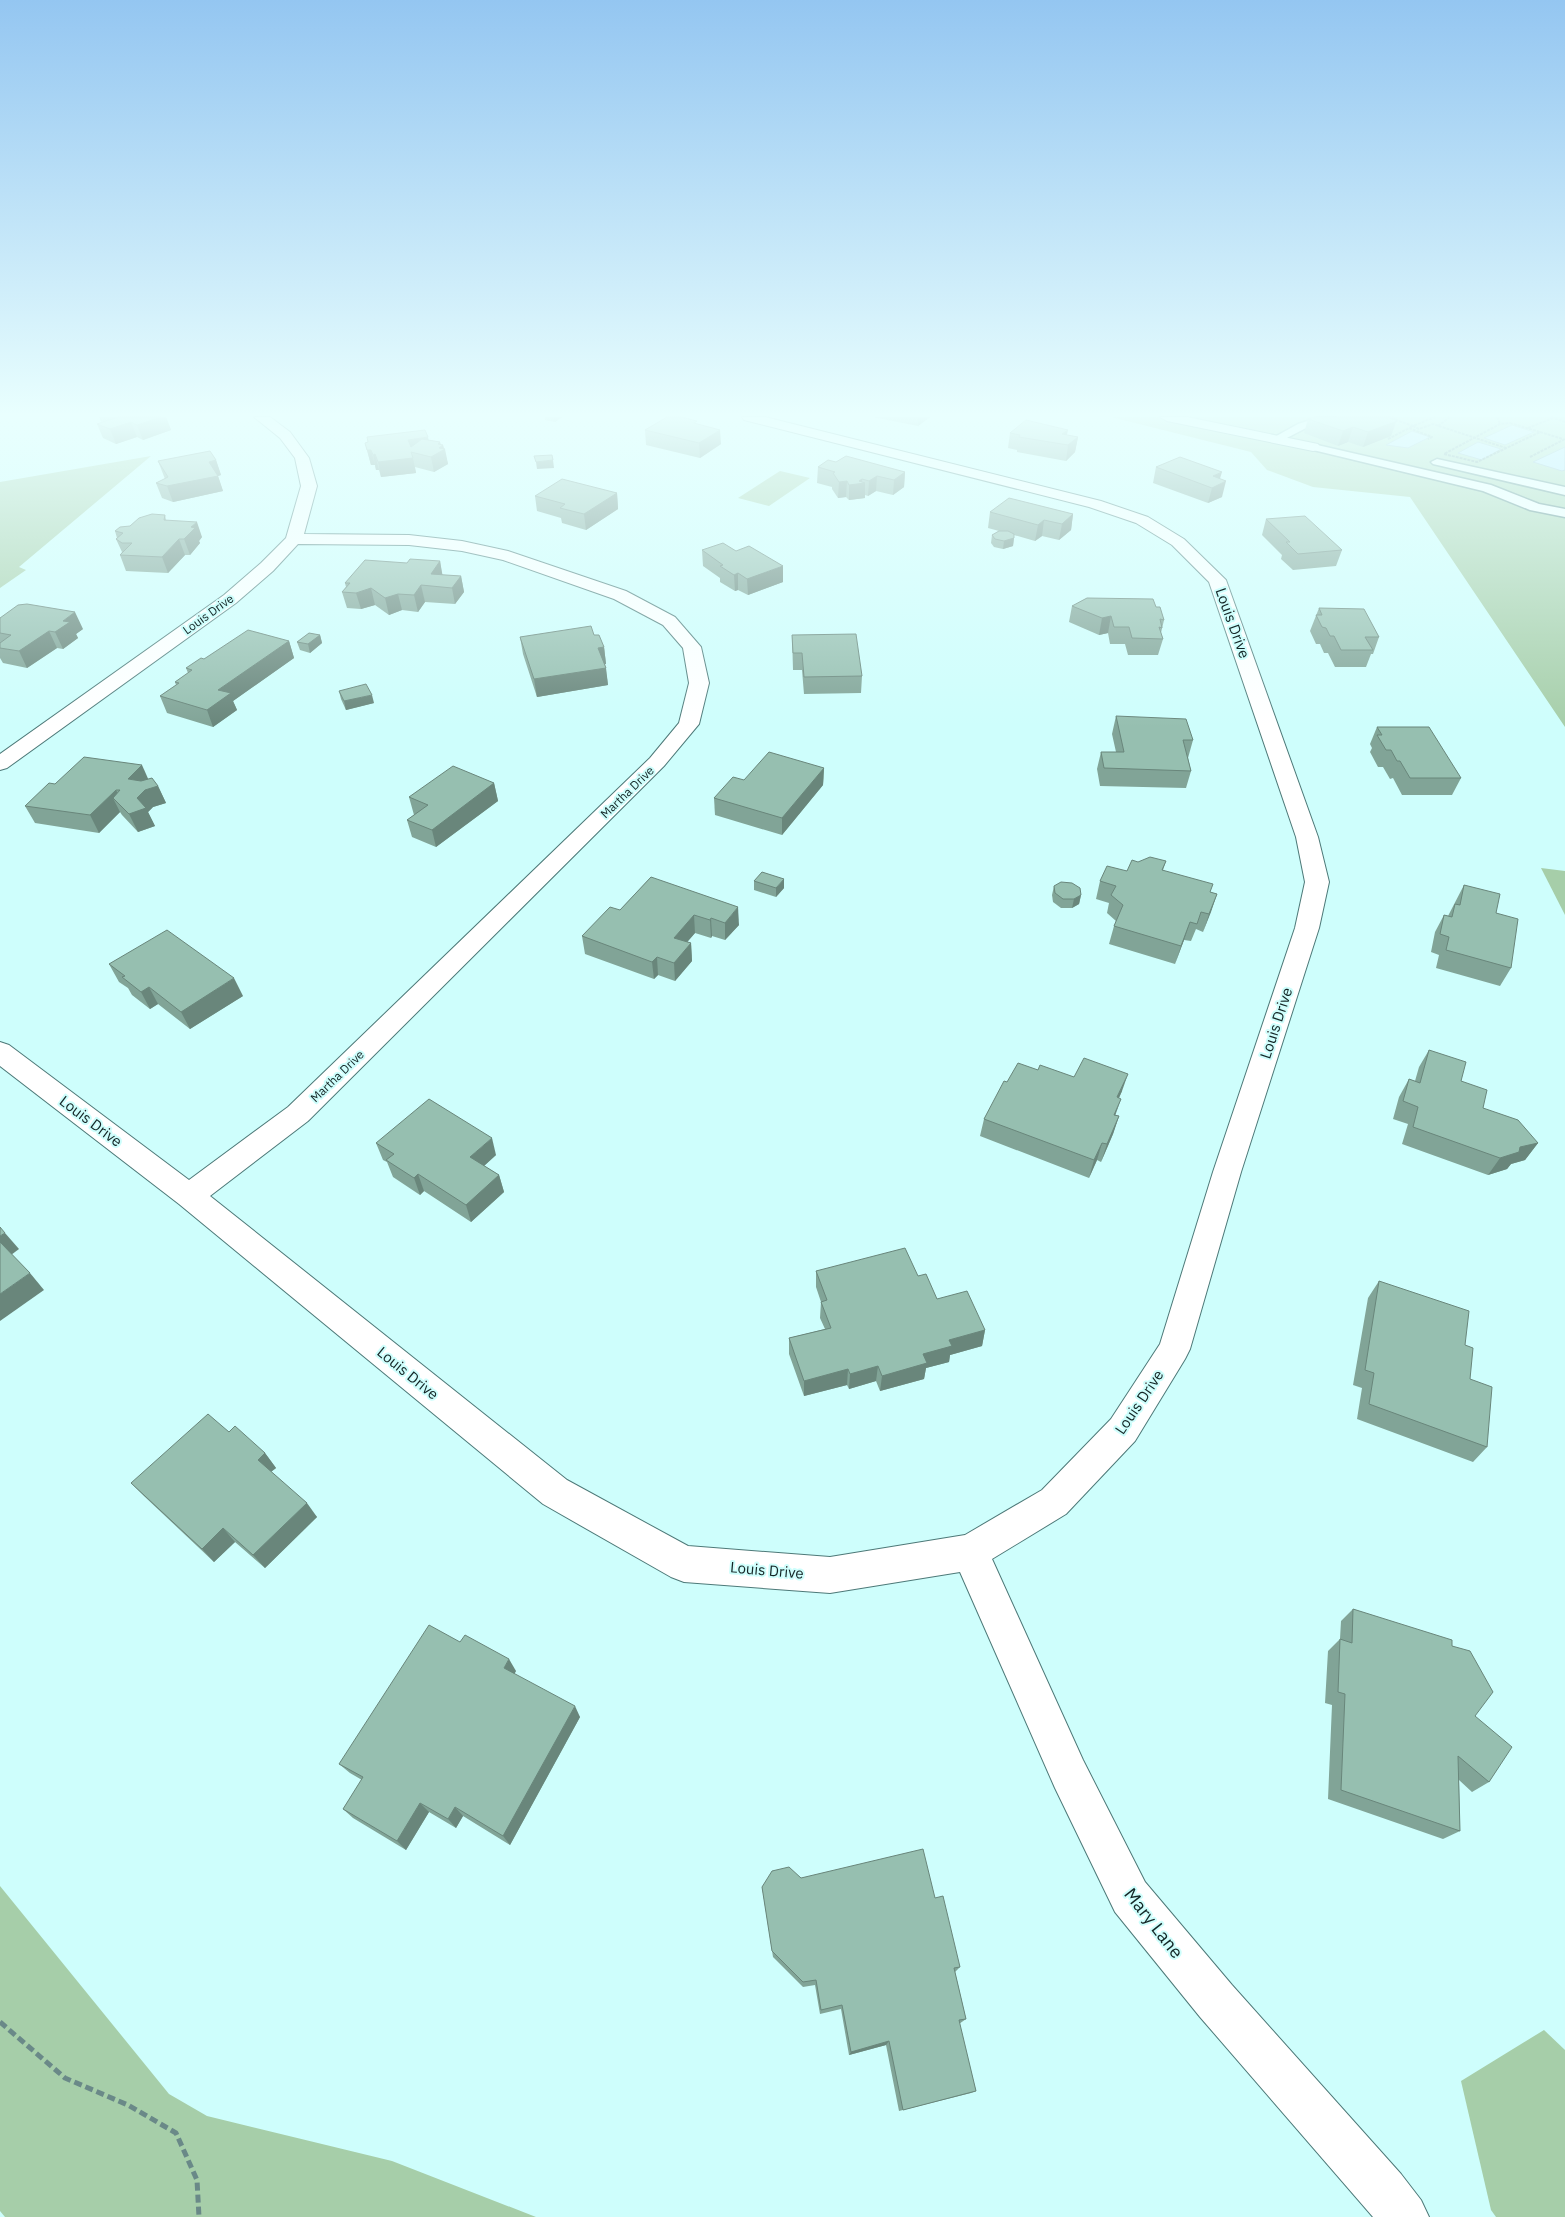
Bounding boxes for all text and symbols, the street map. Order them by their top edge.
street label: Louis Drive [1211,585,1255,661]
street label: Louis Drive [180,590,237,637]
street label: Martha Drive [597,762,657,821]
street label: Louis Drive [1256,985,1296,1061]
street label: Martha Drive [307,1046,367,1105]
street label: Louis Drive [56,1091,126,1151]
street label: Louis Drive [373,1342,443,1404]
street label: Louis Drive [1111,1366,1167,1438]
street label: Louis Drive [729,1557,805,1583]
street label: Mary Lane [1119,1883,1189,1963]

